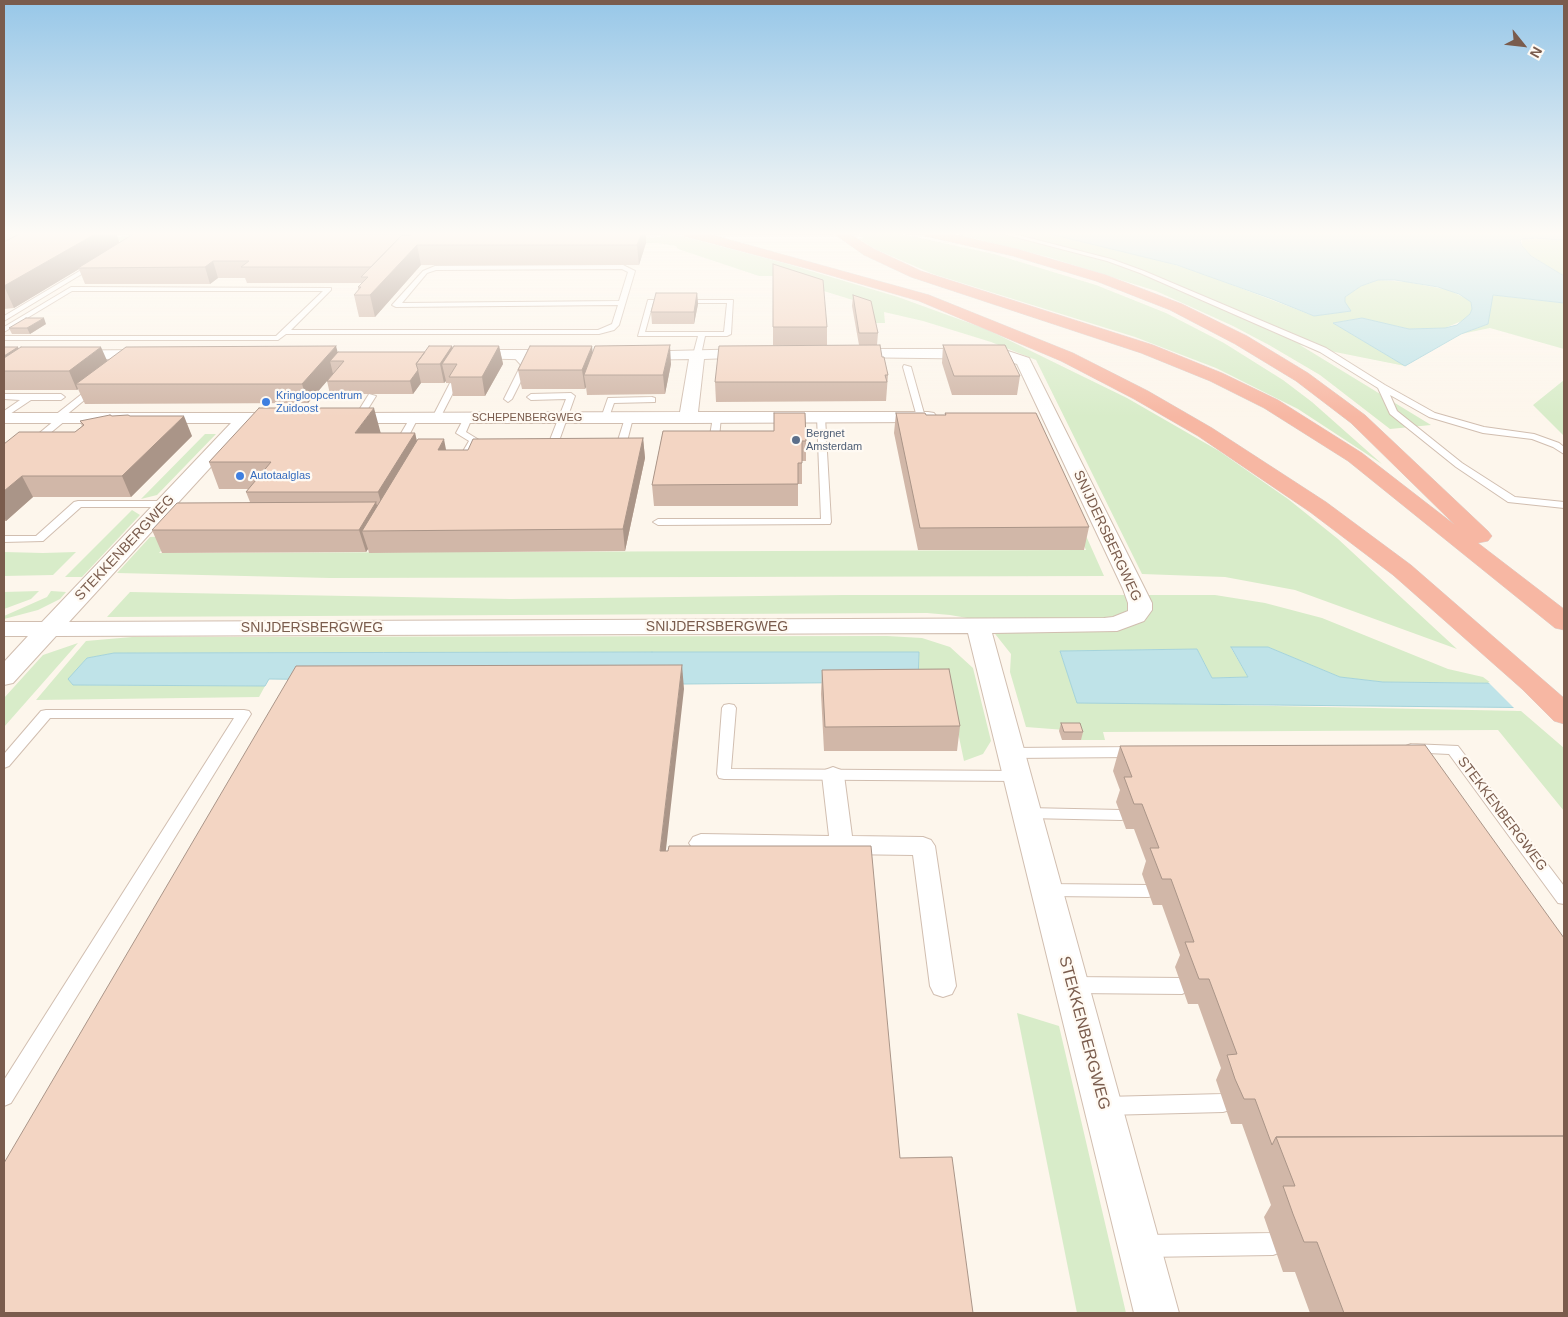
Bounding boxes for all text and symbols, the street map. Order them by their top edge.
north arrow [1498,20,1548,70]
text: N [1527,44,1546,61]
place label: Kringloopcentrum Zuidoost [276,389,362,415]
marker: Kringloopcentrum Zuidoost [260,396,272,408]
street label: SCHEPENBERGWEG [472,411,582,425]
place label: Bergnet Amsterdam [806,427,862,453]
marker: Bergnet Amsterdam [790,434,802,446]
street label: SNIJDERSBERGWEG [1069,468,1145,604]
place label: Autotaalglas [250,469,311,483]
marker: Autotaalglas [234,470,246,482]
street label: STEKKENBERGWEG [72,492,178,604]
street label: SNIJDERSBERGWEG [646,619,788,635]
street label: SNIJDERSBERGWEG [241,620,383,636]
street label: STEKKENBERGWEG [1454,754,1550,874]
street label: STEKKENBERGWEG [1054,954,1114,1112]

